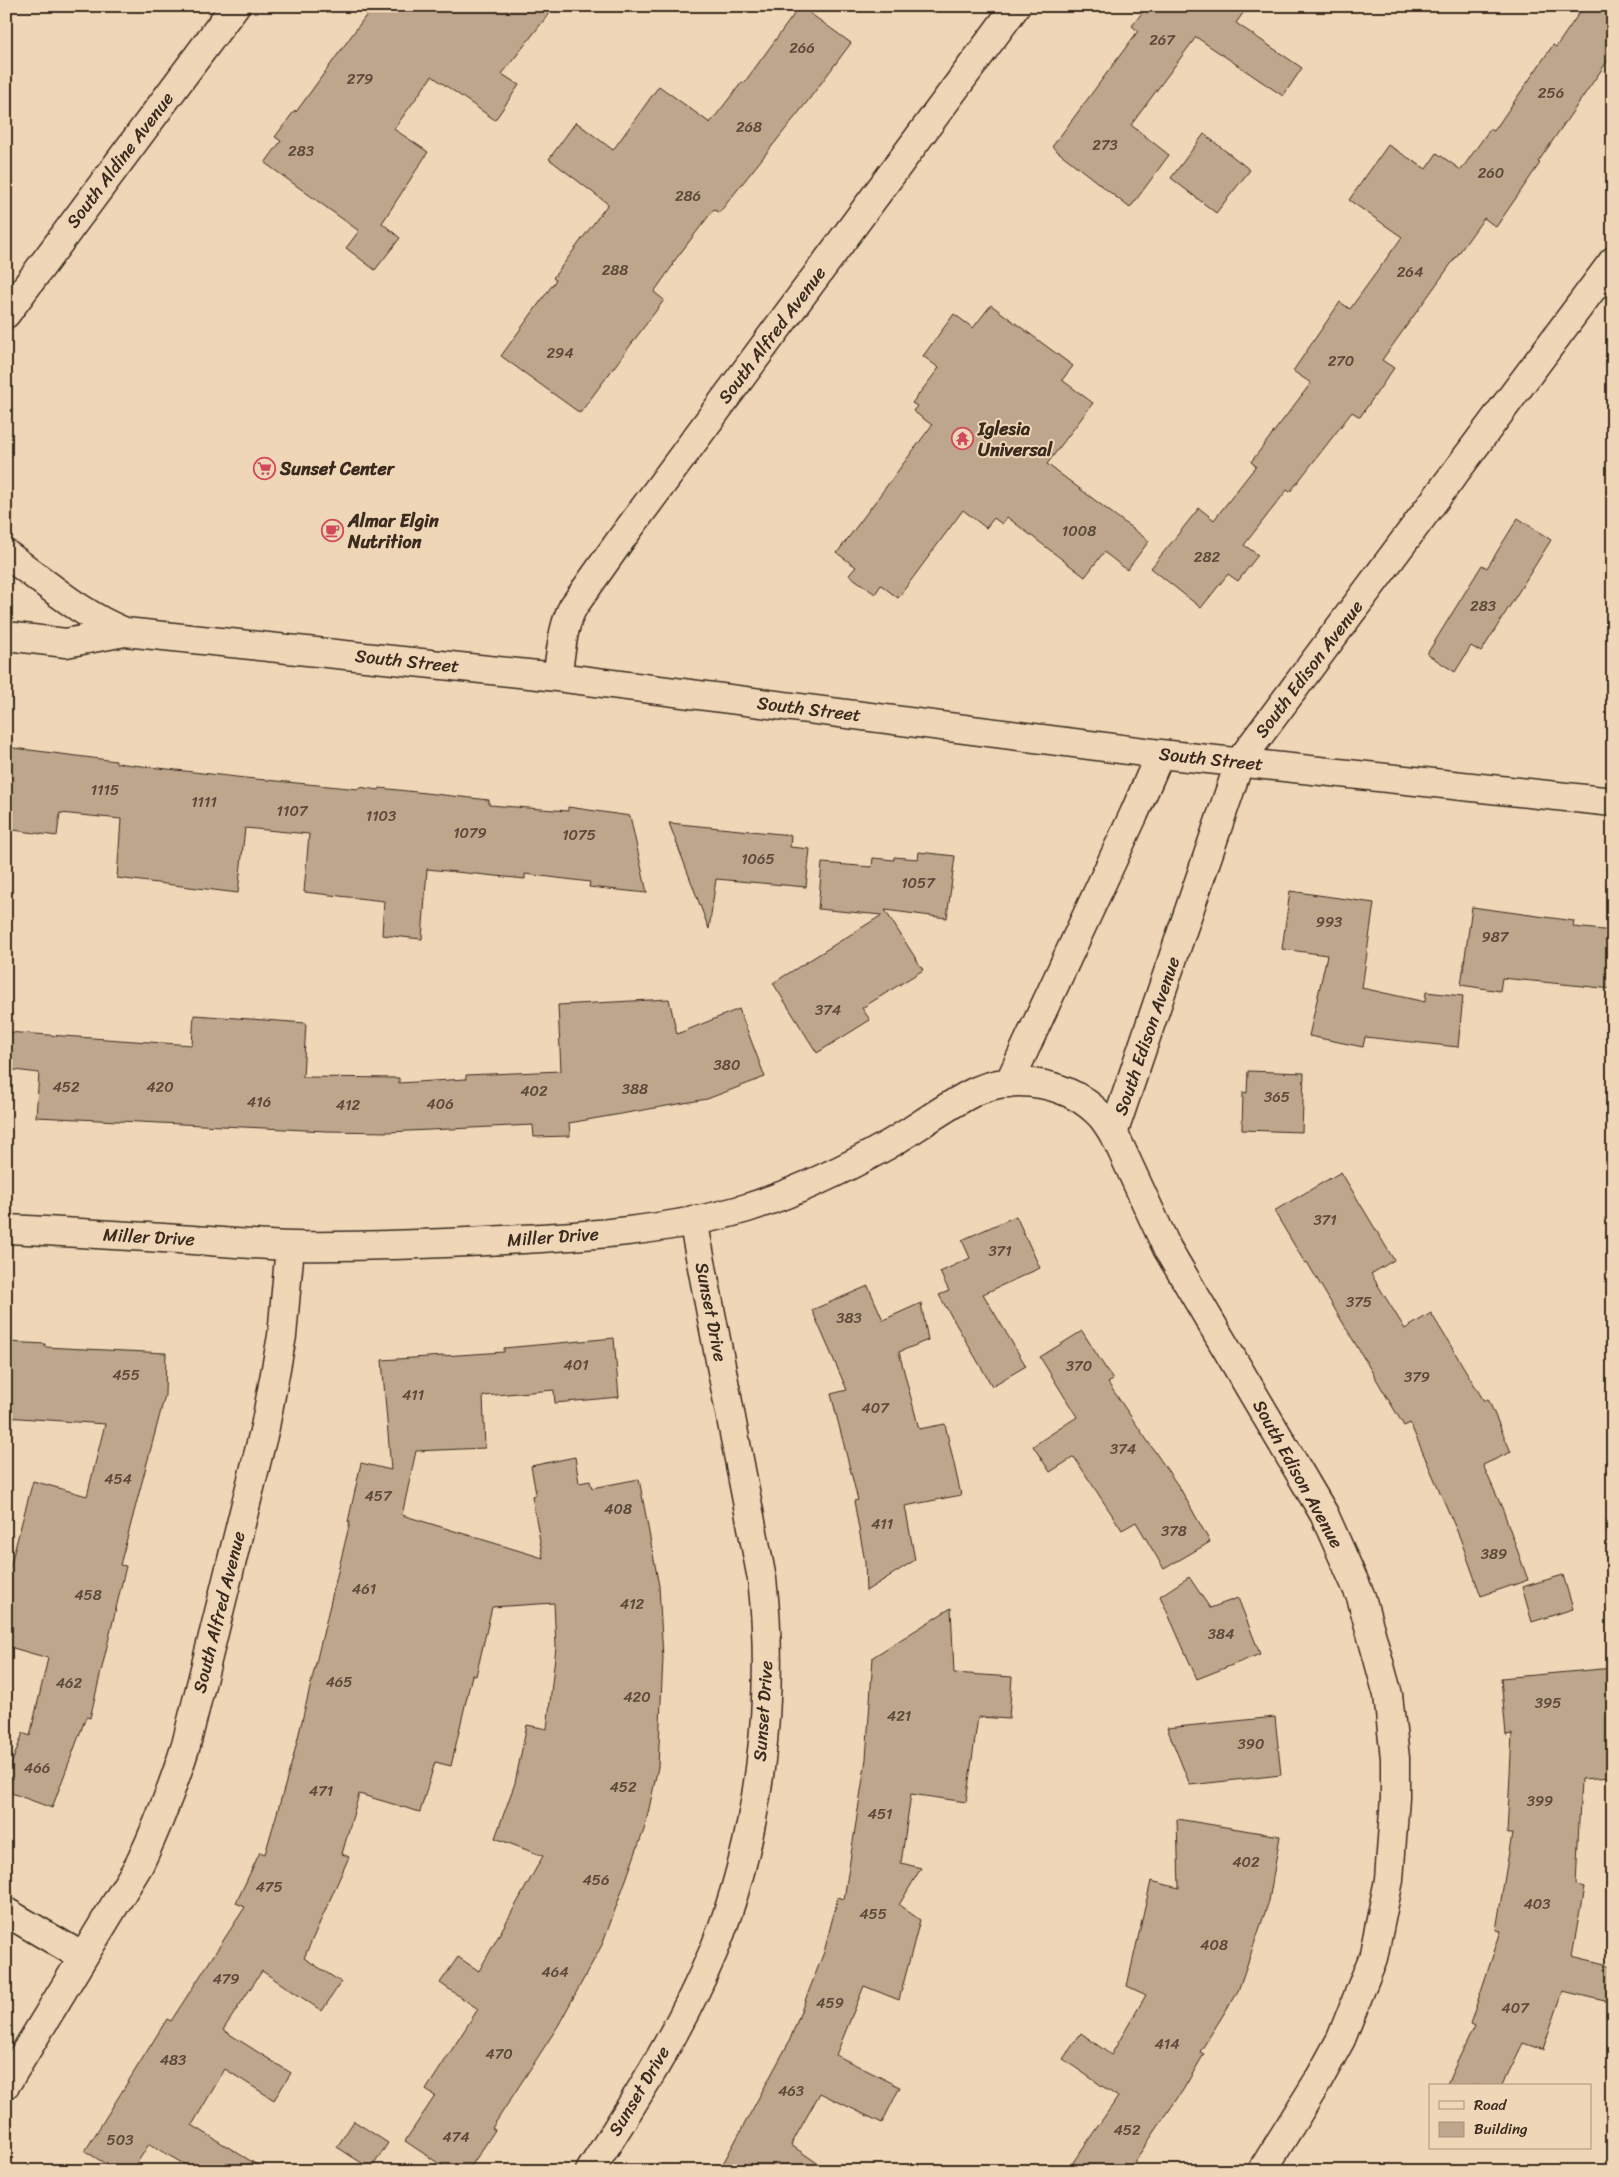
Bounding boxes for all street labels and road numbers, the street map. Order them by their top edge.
street label: South Aldine Avenue [58,85,182,235]
street label: South Alfred Avenue [709,259,835,411]
street label: South Edison Avenue [1246,593,1372,745]
street label: South Street [353,640,461,682]
street label: South Street [755,687,863,731]
street label: South Street [1157,738,1265,780]
street label: South Edison Avenue [1105,952,1189,1120]
street label: Miller Drive [506,1218,600,1256]
street label: Miller Drive [102,1219,196,1255]
street label: Sunset Drive [686,1259,736,1365]
street label: South Edison Avenue [1244,1393,1352,1555]
street label: South Alfred Avenue [183,1528,255,1696]
street label: Sunset Drive [744,1660,782,1762]
street label: Sunset Drive [599,2040,679,2142]

